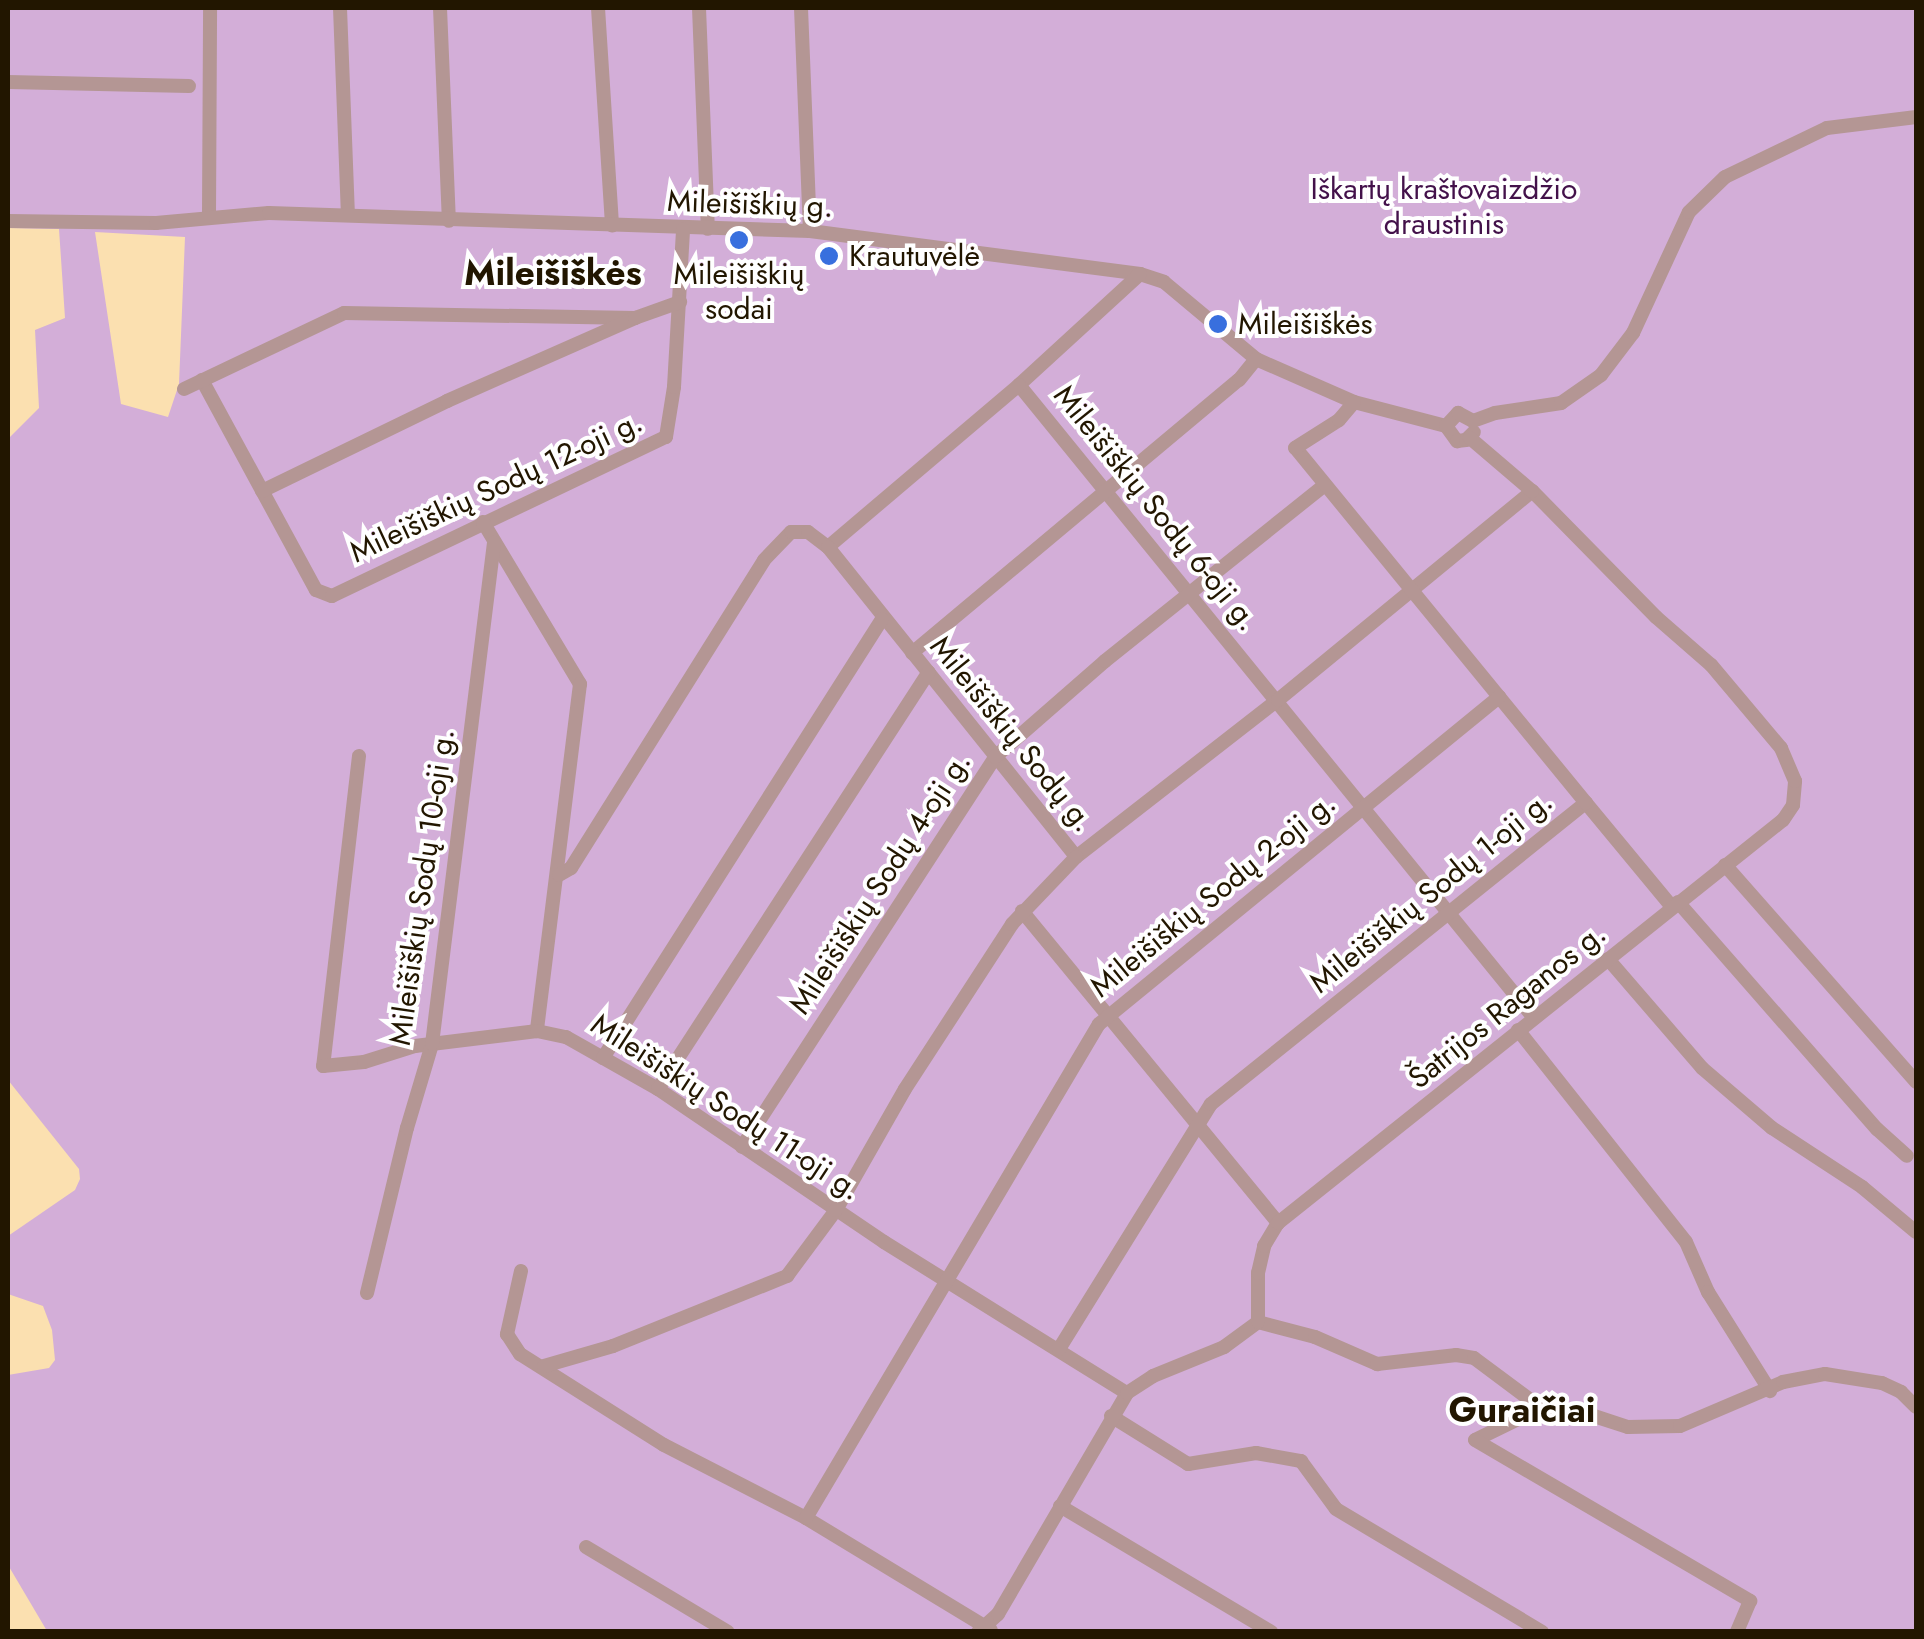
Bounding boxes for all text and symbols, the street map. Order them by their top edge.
park label: Iškartų kraštovaizdžio draustinis [1311,171,1577,242]
street label: Mileišiškių g. [666,183,834,225]
marker: Mileišiškių sodai [728,229,750,251]
place label: Krautuvėlė [849,238,980,274]
marker: Krautuvėlė [818,245,840,267]
district label: Mileišiškės [464,252,642,294]
place label: Mileišiškių sodai [674,256,804,326]
place label: Mileišiškės [1238,306,1373,342]
marker: Mileišiškės [1207,313,1229,335]
street label: Mileišiškių Sodų 6-oji g. [1046,378,1266,638]
street label: Mileišiškių Sodų 12-oji g. [344,403,648,571]
street label: Mileišiškių Sodų g. [922,629,1102,839]
street label: Mileišiškių Sodų 10-oji g. [382,726,462,1048]
street label: Mileišiškių Sodų 4-oji g. [782,745,978,1021]
street label: Mileišiškių Sodų 1-oji g. [1303,783,1559,1001]
street label: Mileišiškių Sodų 2-oji g. [1083,785,1343,1005]
street label: Šatrijos Raganos g. [1401,915,1613,1097]
street label: Mileišiškių Sodų 11-oji g. [584,1006,868,1208]
district label: Guraičiai [1449,1389,1595,1431]

